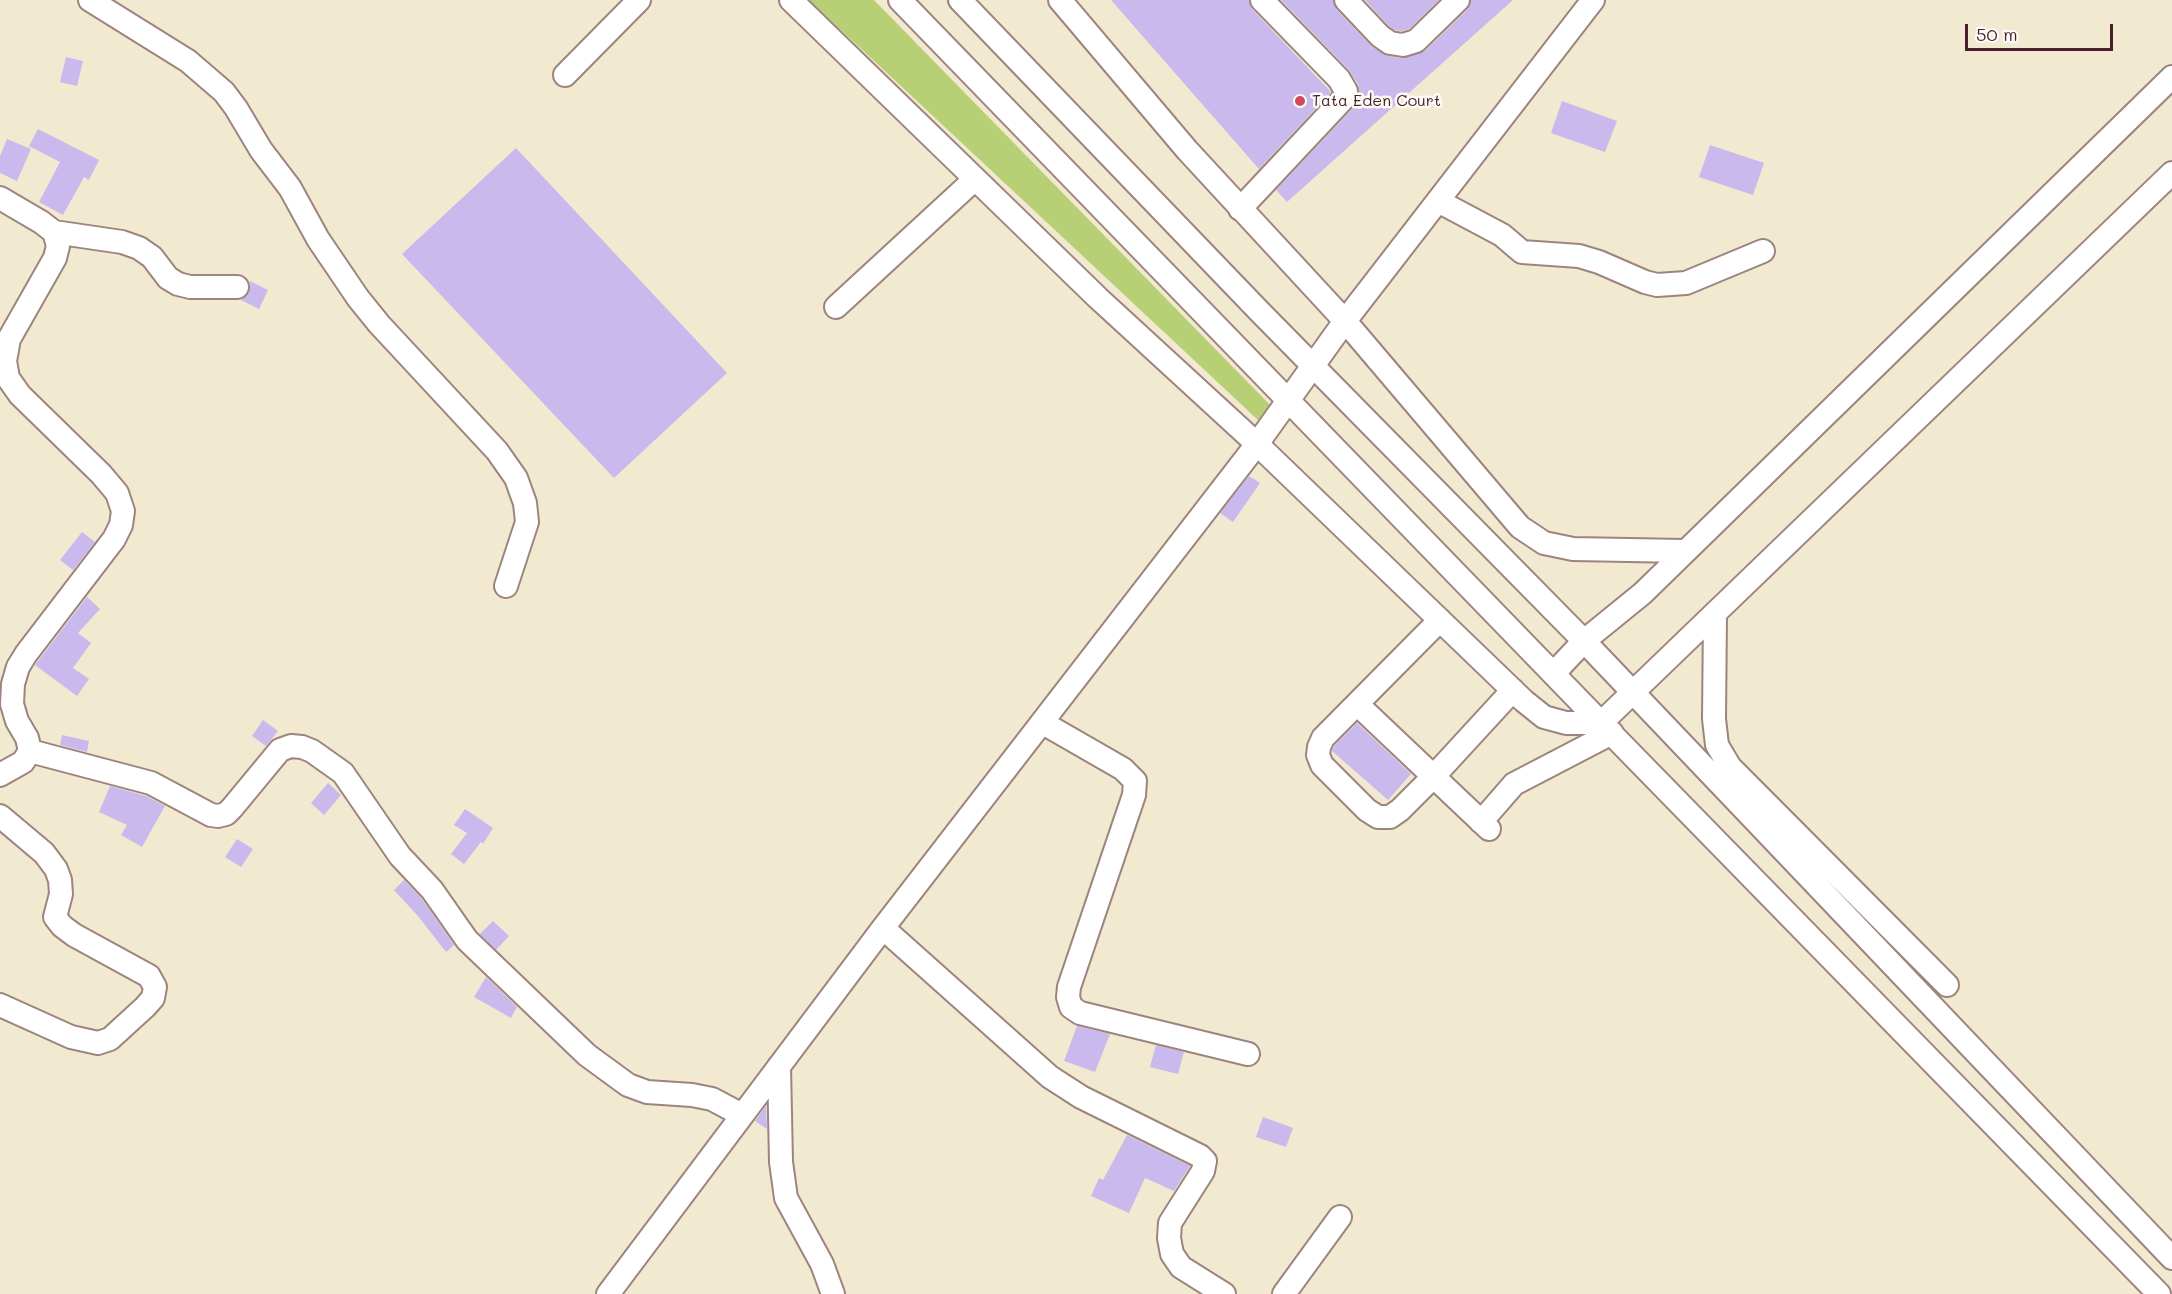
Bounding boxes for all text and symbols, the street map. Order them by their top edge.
scale bar [1968,12,2116,50]
text: 50 m [1976,22,2018,46]
place label: Tata Eden Court [1312,91,1441,111]
marker: Tata Eden Court [1293,94,1307,108]

